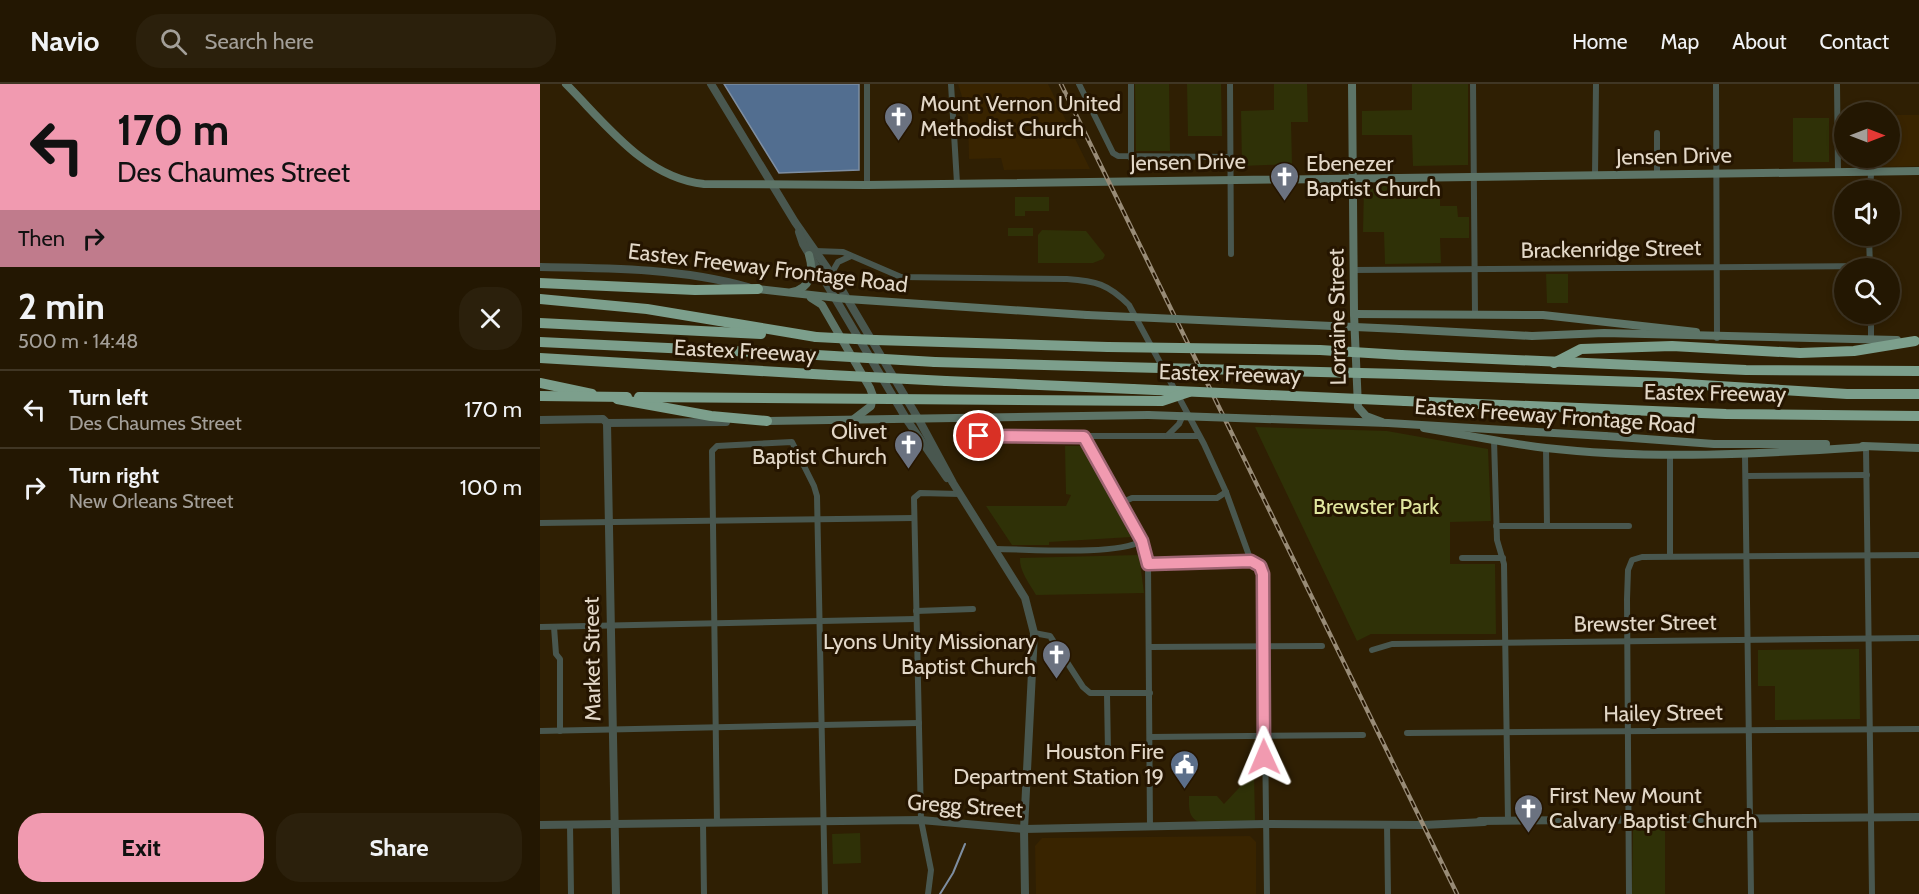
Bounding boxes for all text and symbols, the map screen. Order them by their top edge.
search box [136,14,556,68]
text: Navio [30,24,100,58]
icon: search [157,25,190,58]
text: Search here [205,28,314,55]
text: Home [1572,29,1628,54]
text: Map [1661,29,1699,54]
text: About [1732,29,1786,54]
text: Contact [1819,29,1889,54]
place label: Mount Vernon United Methodist Church [920,90,1121,142]
church icon: Mount Vernon United Methodist Church [883,100,915,142]
north arrow [1834,102,1900,168]
map controls [1834,102,1900,324]
text: 170 m [117,104,229,156]
icon: left [18,108,96,186]
street label: Jensen Drive [1615,141,1732,171]
street label: Jensen Drive [1129,147,1246,177]
place label: Ebenezer Baptist Church [1306,150,1441,202]
text: Des Chaumes Street [117,156,350,189]
church icon: Ebenezer Baptist Church [1269,160,1301,202]
button: sound [1834,180,1900,246]
icon: right [77,222,110,255]
text: Then [18,225,65,252]
street label: Brackenridge Street [1520,234,1702,264]
street label: Eastex Freeway Frontage Road [627,237,909,299]
street label: Lorraine Street [1322,248,1352,386]
button: search [1834,258,1900,324]
text: 2 min [18,284,105,328]
button: close [459,287,522,350]
text: 500 m · 14:48 [18,329,138,353]
street label: Eastex Freeway [673,334,817,368]
street label: Eastex Freeway [1158,358,1302,390]
street label: Eastex Freeway [1644,378,1786,408]
text: Turn left [69,384,148,411]
icon: left [18,393,51,426]
street label: Eastex Freeway Frontage Road [1414,393,1696,439]
text: 170 m [464,396,522,423]
pin [953,410,1004,461]
text: Des Chaumes Street [69,411,242,435]
place label: Olivet Baptist Church [752,418,888,470]
icon: arrive [962,419,995,452]
church icon: Olivet Baptist Church [892,428,924,470]
text: Turn right [69,462,159,489]
icon: right [18,471,51,504]
text: 100 m [460,474,522,501]
text: New Orleans Street [69,489,233,513]
park label: Brewster Park [1313,493,1439,520]
street label: Market Street [577,596,607,722]
street label: Brewster Street [1573,608,1717,638]
place label: Lyons Unity Missionary Baptist Church [823,628,1036,680]
church icon: Lyons Unity Missionary Baptist Church [1041,638,1073,680]
street label: Hailey Street [1603,698,1723,728]
position arrow [1232,725,1296,789]
place label: Houston Fire Department Station 19 [953,738,1164,790]
public building icon: Houston Fire Department Station 19 [1169,748,1201,790]
place label: First New Mount Calvary Baptist Church [1549,782,1757,834]
street label: Gregg Street [906,788,1024,824]
church icon: First New Mount Calvary Baptist Church [1512,792,1544,834]
button: Exit [18,813,264,882]
button: Share [276,813,522,882]

